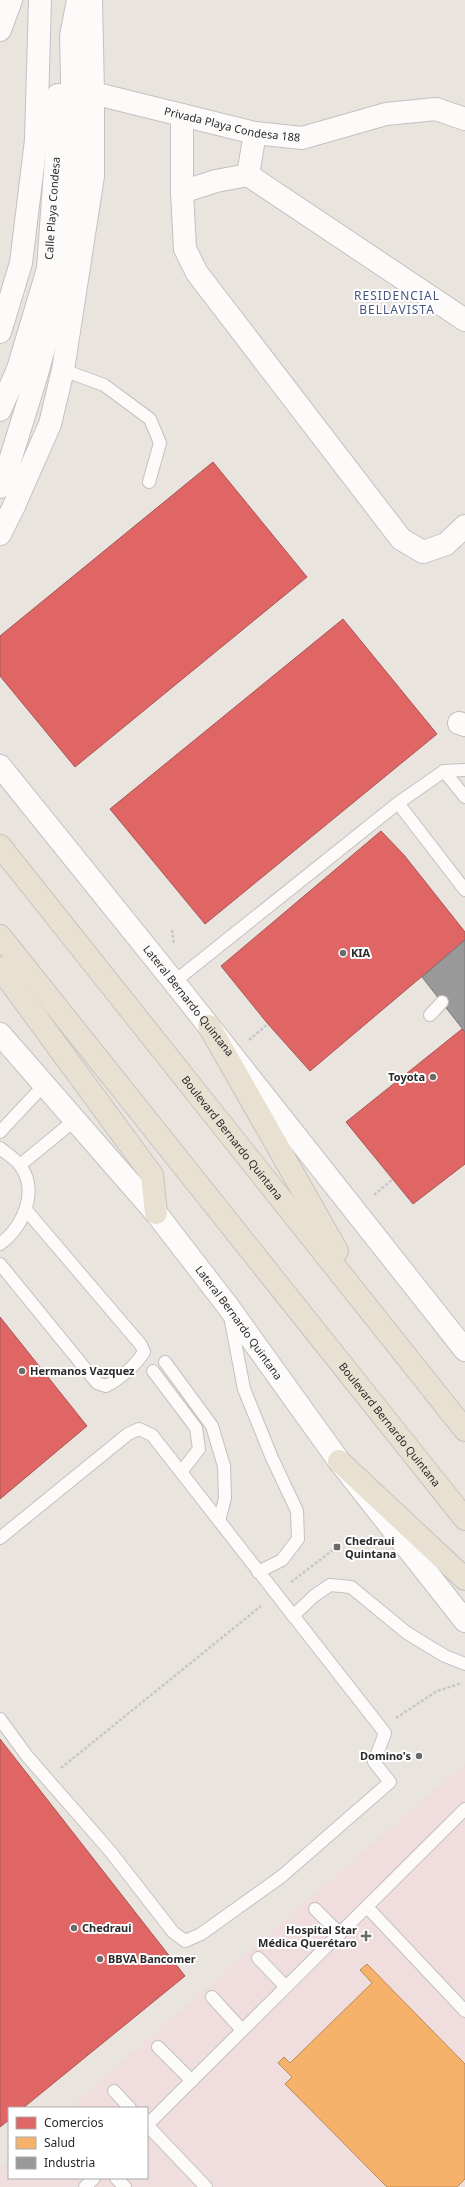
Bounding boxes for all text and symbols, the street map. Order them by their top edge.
street label: Privada Playa Condesa 188 [163,103,301,145]
street label: Calle Playa Condesa [41,156,63,260]
district label: RESIDENCIAL BELLAVISTA [354,287,440,318]
street label: Lateral Bernardo Quintana [140,942,238,1059]
place label: KIA [351,945,371,960]
marker: KIA [338,948,348,958]
place label: Toyota [388,1069,425,1084]
street label: Boulevard Bernardo Quintana [179,1072,287,1203]
marker: Toyota [428,1072,438,1082]
street label: Lateral Bernardo Quintana [192,1262,286,1383]
street label: Boulevard Bernardo Quintana [336,1359,444,1490]
place label: Hermanos Vazquez [30,1363,135,1378]
marker: Hermanos Vazquez [17,1366,27,1376]
place label: Chedraui Quintana [345,1533,396,1561]
marker: Chedraui Quintana [332,1542,342,1552]
place label: Domino's [360,1748,411,1763]
marker: Domino's [414,1751,424,1761]
place label: Chedraui [82,1920,131,1935]
place label: Hospital Star Médica Querétaro [258,1922,357,1950]
marker: Chedraui [69,1923,79,1933]
marker: Hospital Star Médica Querétaro [360,1930,372,1942]
place label: BBVA Bancomer [108,1951,196,1966]
marker: BBVA Bancomer [95,1954,105,1964]
legend [8,2107,148,2179]
text: Comercios [44,2114,104,2131]
text: Salud [44,2134,75,2151]
text: Industria [44,2154,95,2171]

